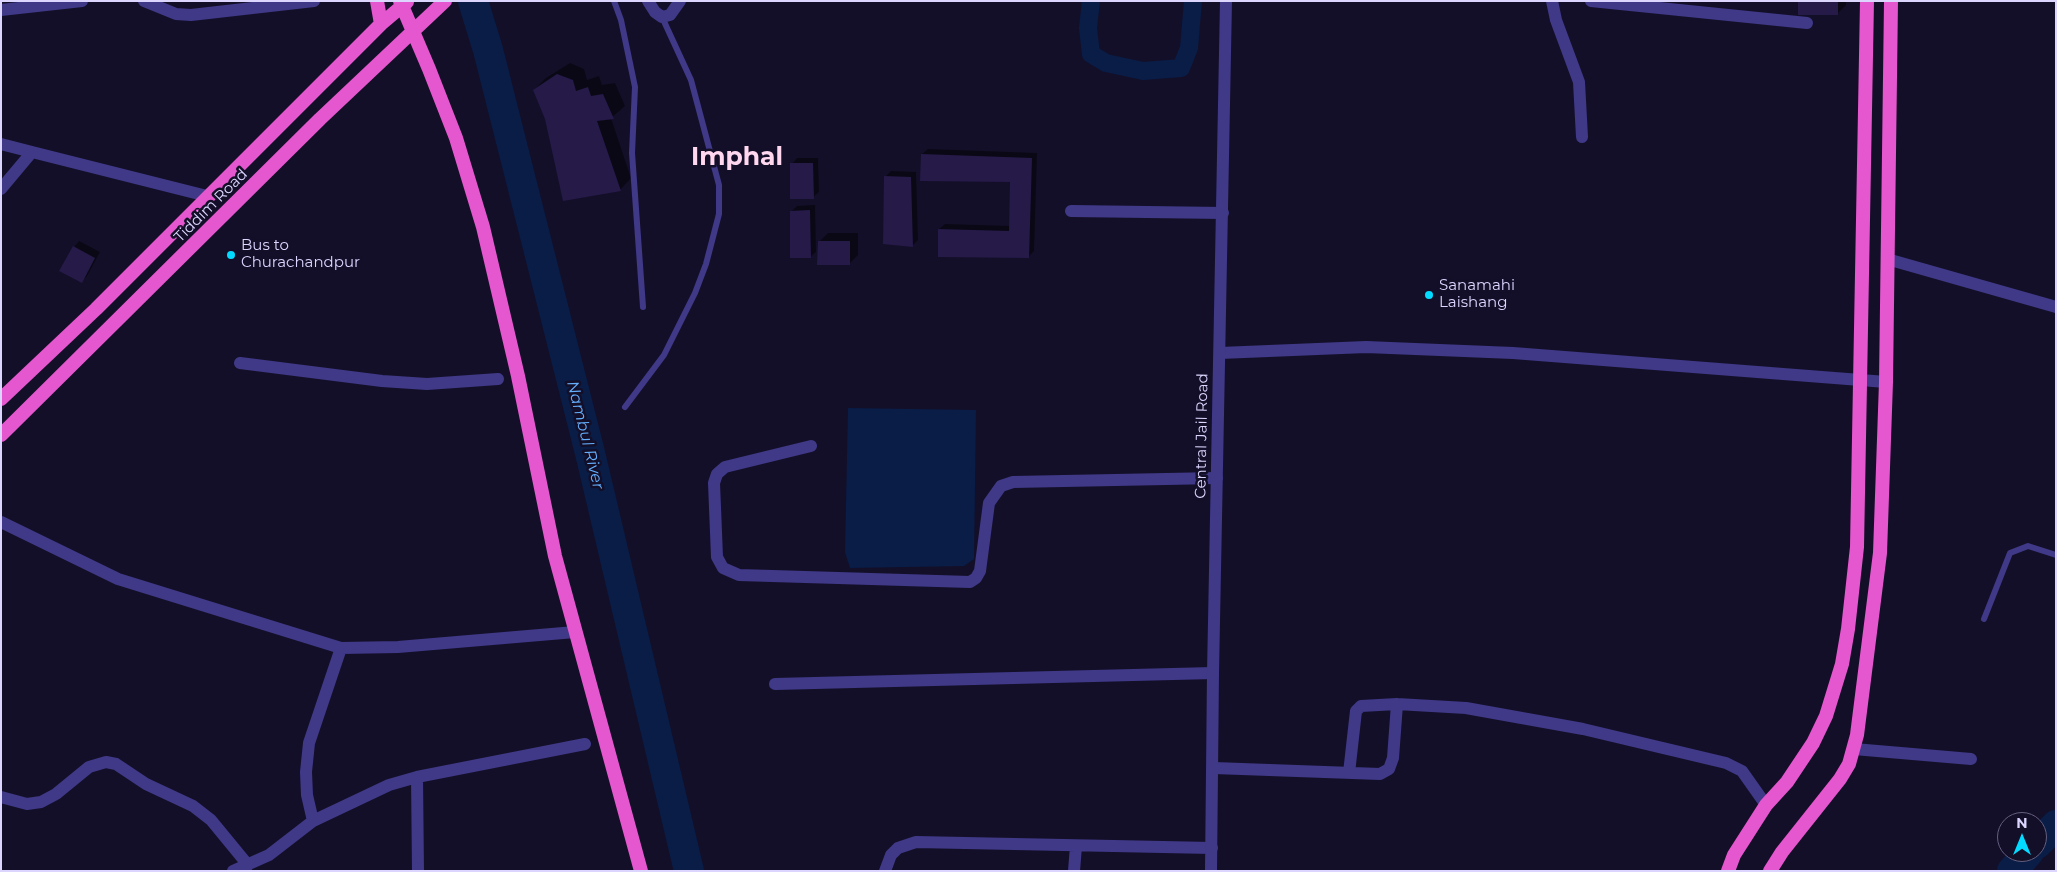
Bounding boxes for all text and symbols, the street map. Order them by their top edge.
district label: Imphal [691,143,783,173]
street label: Tiddim Road [171,166,251,246]
place label: Bus to Churachandpur [241,237,360,272]
marker: Bus to Churachandpur [225,249,237,261]
place label: Sanamahi Laishang [1439,277,1515,312]
marker: Sanamahi Laishang [1423,289,1435,301]
street label: Central Jail Road [1192,373,1212,499]
water label: Nambul River [562,379,608,491]
north arrow [1997,812,2047,862]
text: N [2016,814,2028,832]

